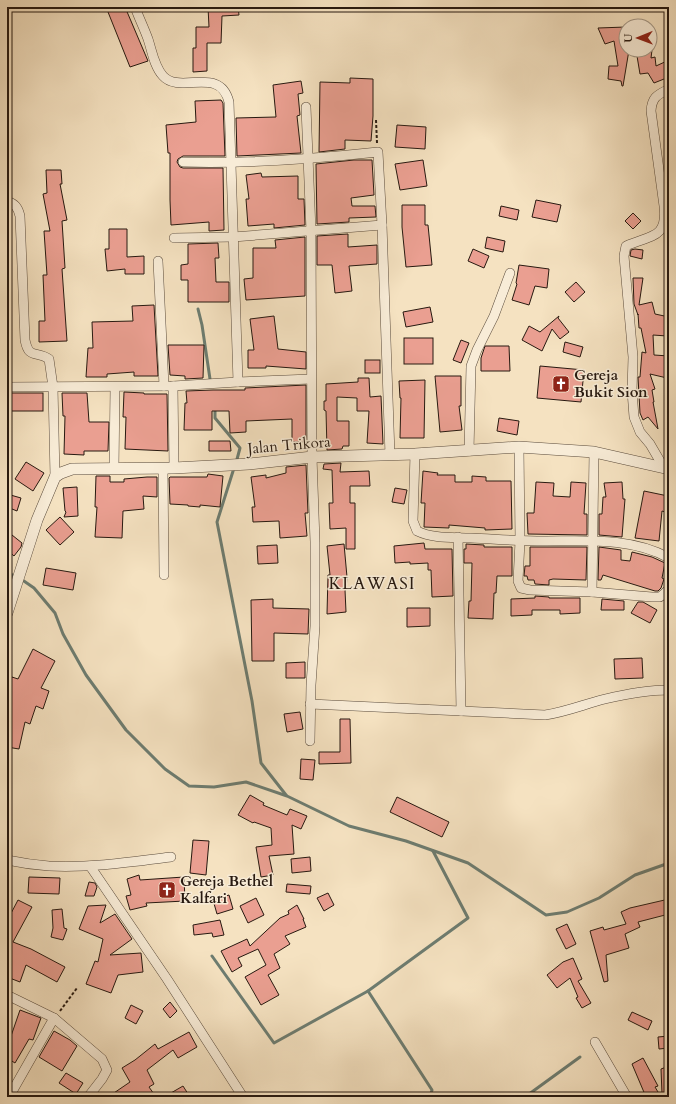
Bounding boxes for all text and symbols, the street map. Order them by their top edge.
north arrow [618,18,658,58]
text: U [621,34,636,43]
place label: Gereja Bukit Sion [574,365,648,402]
church icon: Gereja Bukit Sion [551,374,571,394]
street label: Jalan Trikora [245,431,332,459]
district label: KLAWASI [328,572,416,595]
place label: Gereja Bethel Kalfari [180,871,274,908]
church icon: Gereja Bethel Kalfari [157,880,177,900]

